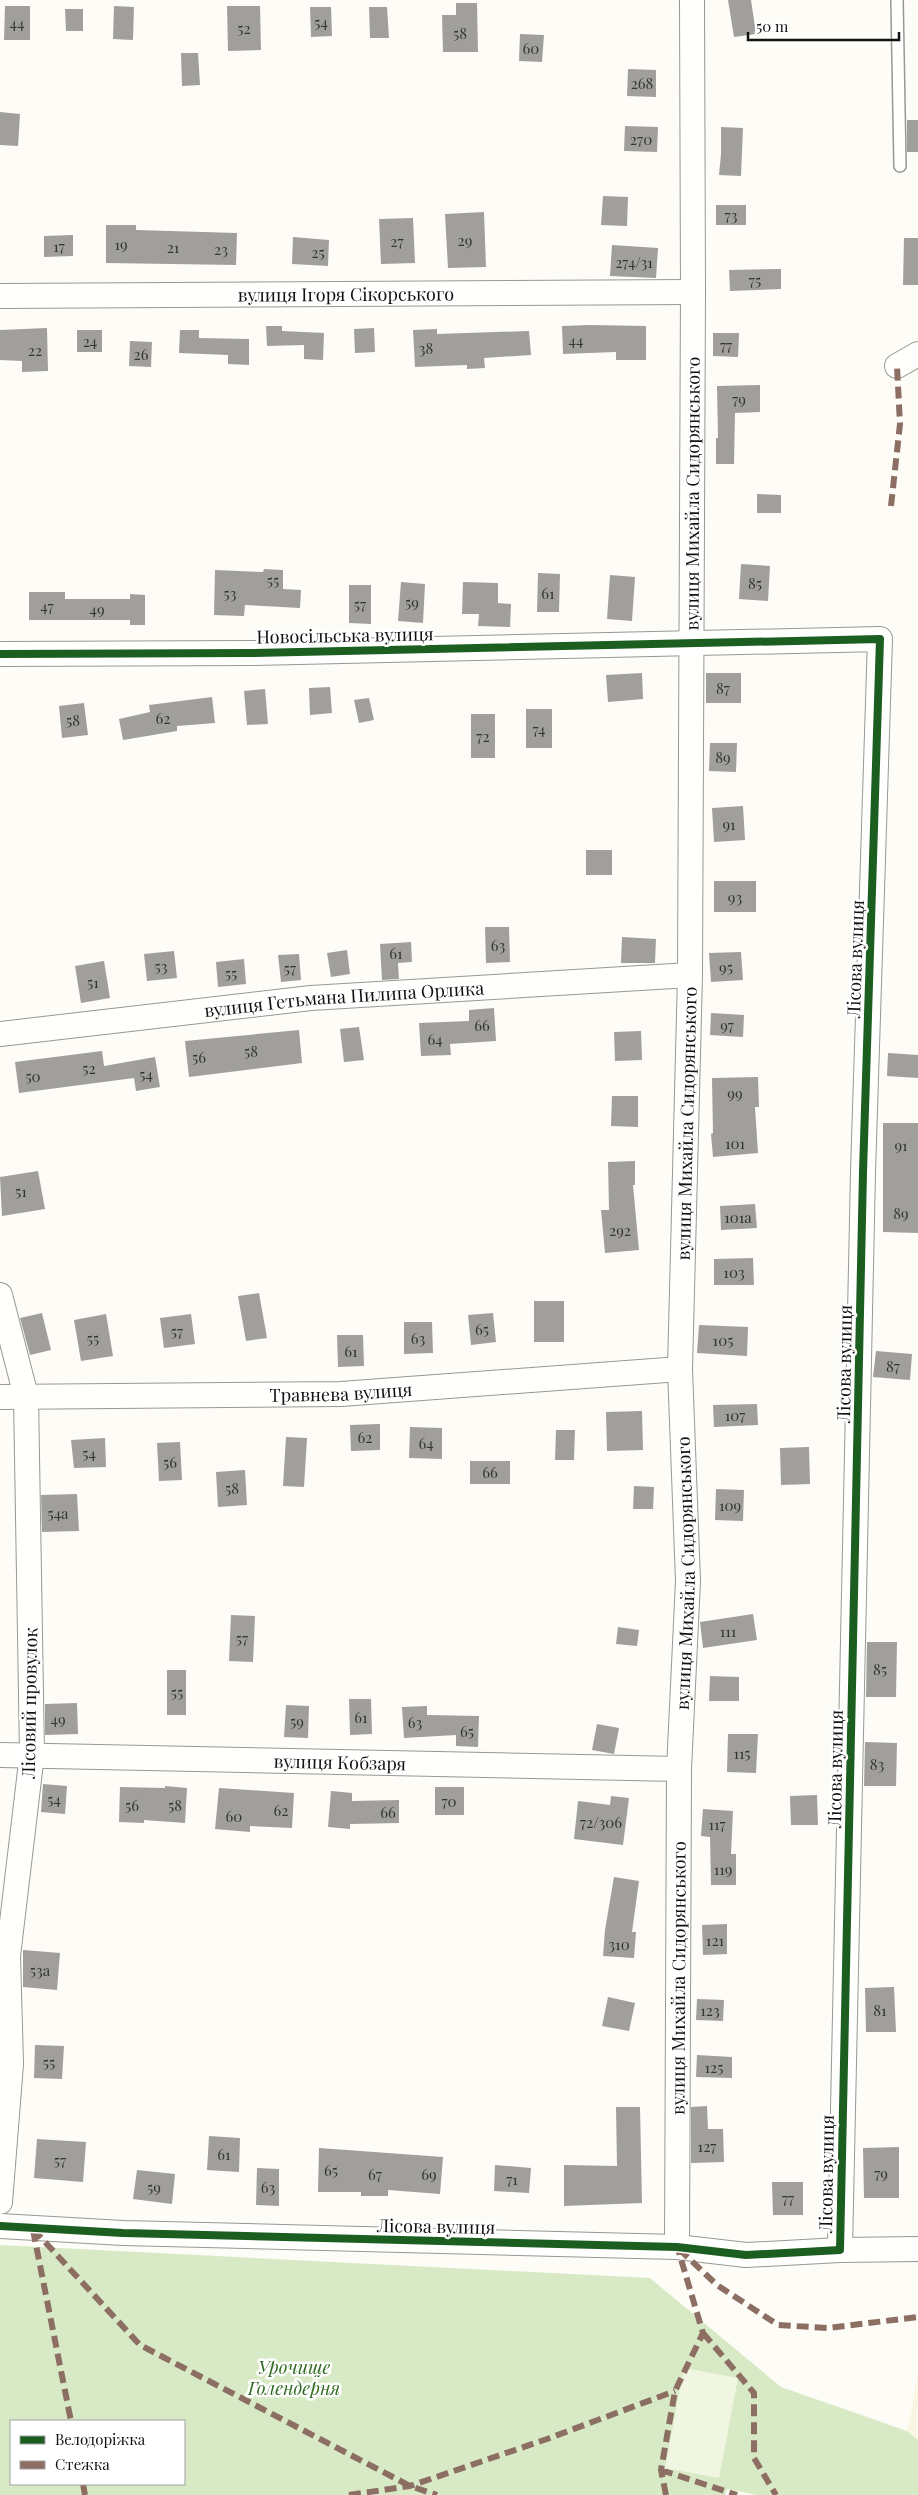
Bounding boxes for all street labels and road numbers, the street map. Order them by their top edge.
street label: вулиця Ігоря Сікорського [238,281,454,307]
street label: вулиця Михайла Сидорянського [680,356,705,630]
street label: Новосільська вулиця [256,621,434,649]
street label: Лісова вулиця [841,899,869,1020]
street label: вулиця Гетьмана Пилипа Орлика [203,976,485,1022]
street label: вулиця Михайла Сидорянського [671,986,702,1261]
street label: Лісова вулиця [831,1304,857,1424]
street label: Травнева вулиця [269,1377,413,1407]
street label: вулиця Михайла Сидорянського [670,1436,700,1710]
street label: Лісовий провулок [16,1627,42,1780]
street label: Лісова вулиця [822,1709,848,1829]
street label: вулиця Кобзаря [274,1749,407,1775]
street label: вулиця Михайла Сидорянського [666,1841,691,2115]
street label: Лісова вулиця [813,2114,839,2234]
street label: Лісова вулиця [376,2213,496,2239]

